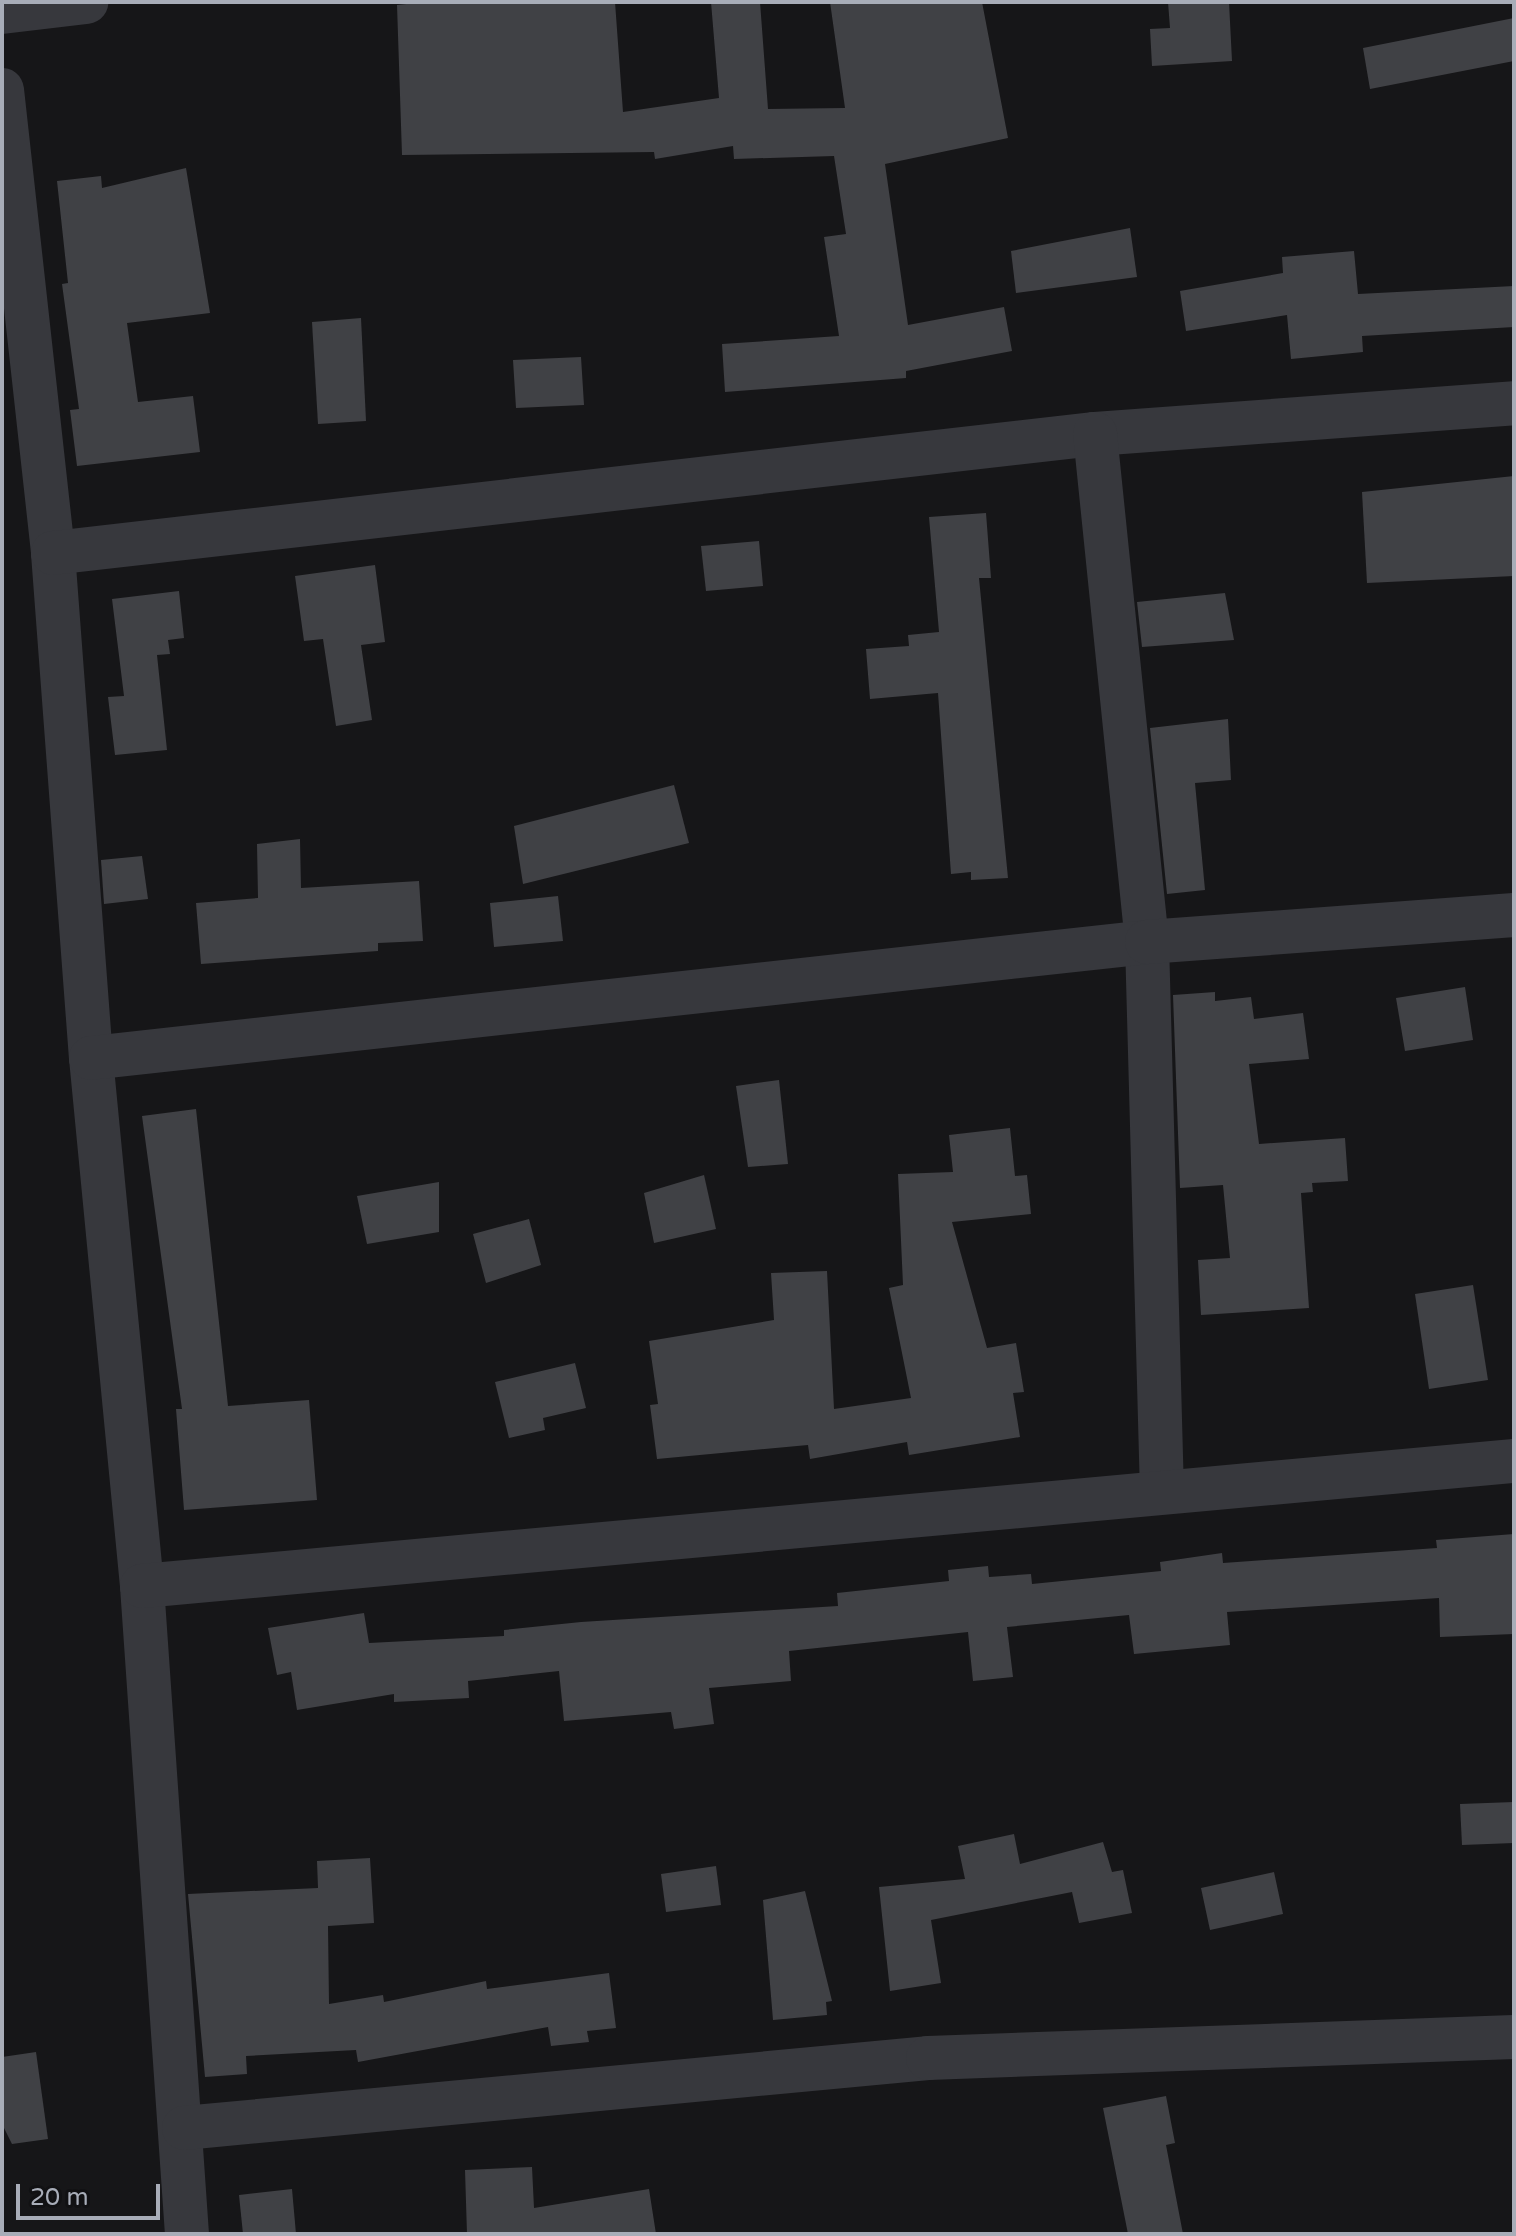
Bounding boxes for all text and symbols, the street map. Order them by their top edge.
scale bar [20,2168,164,2218]
text: 20 m [30,2183,88,2212]

